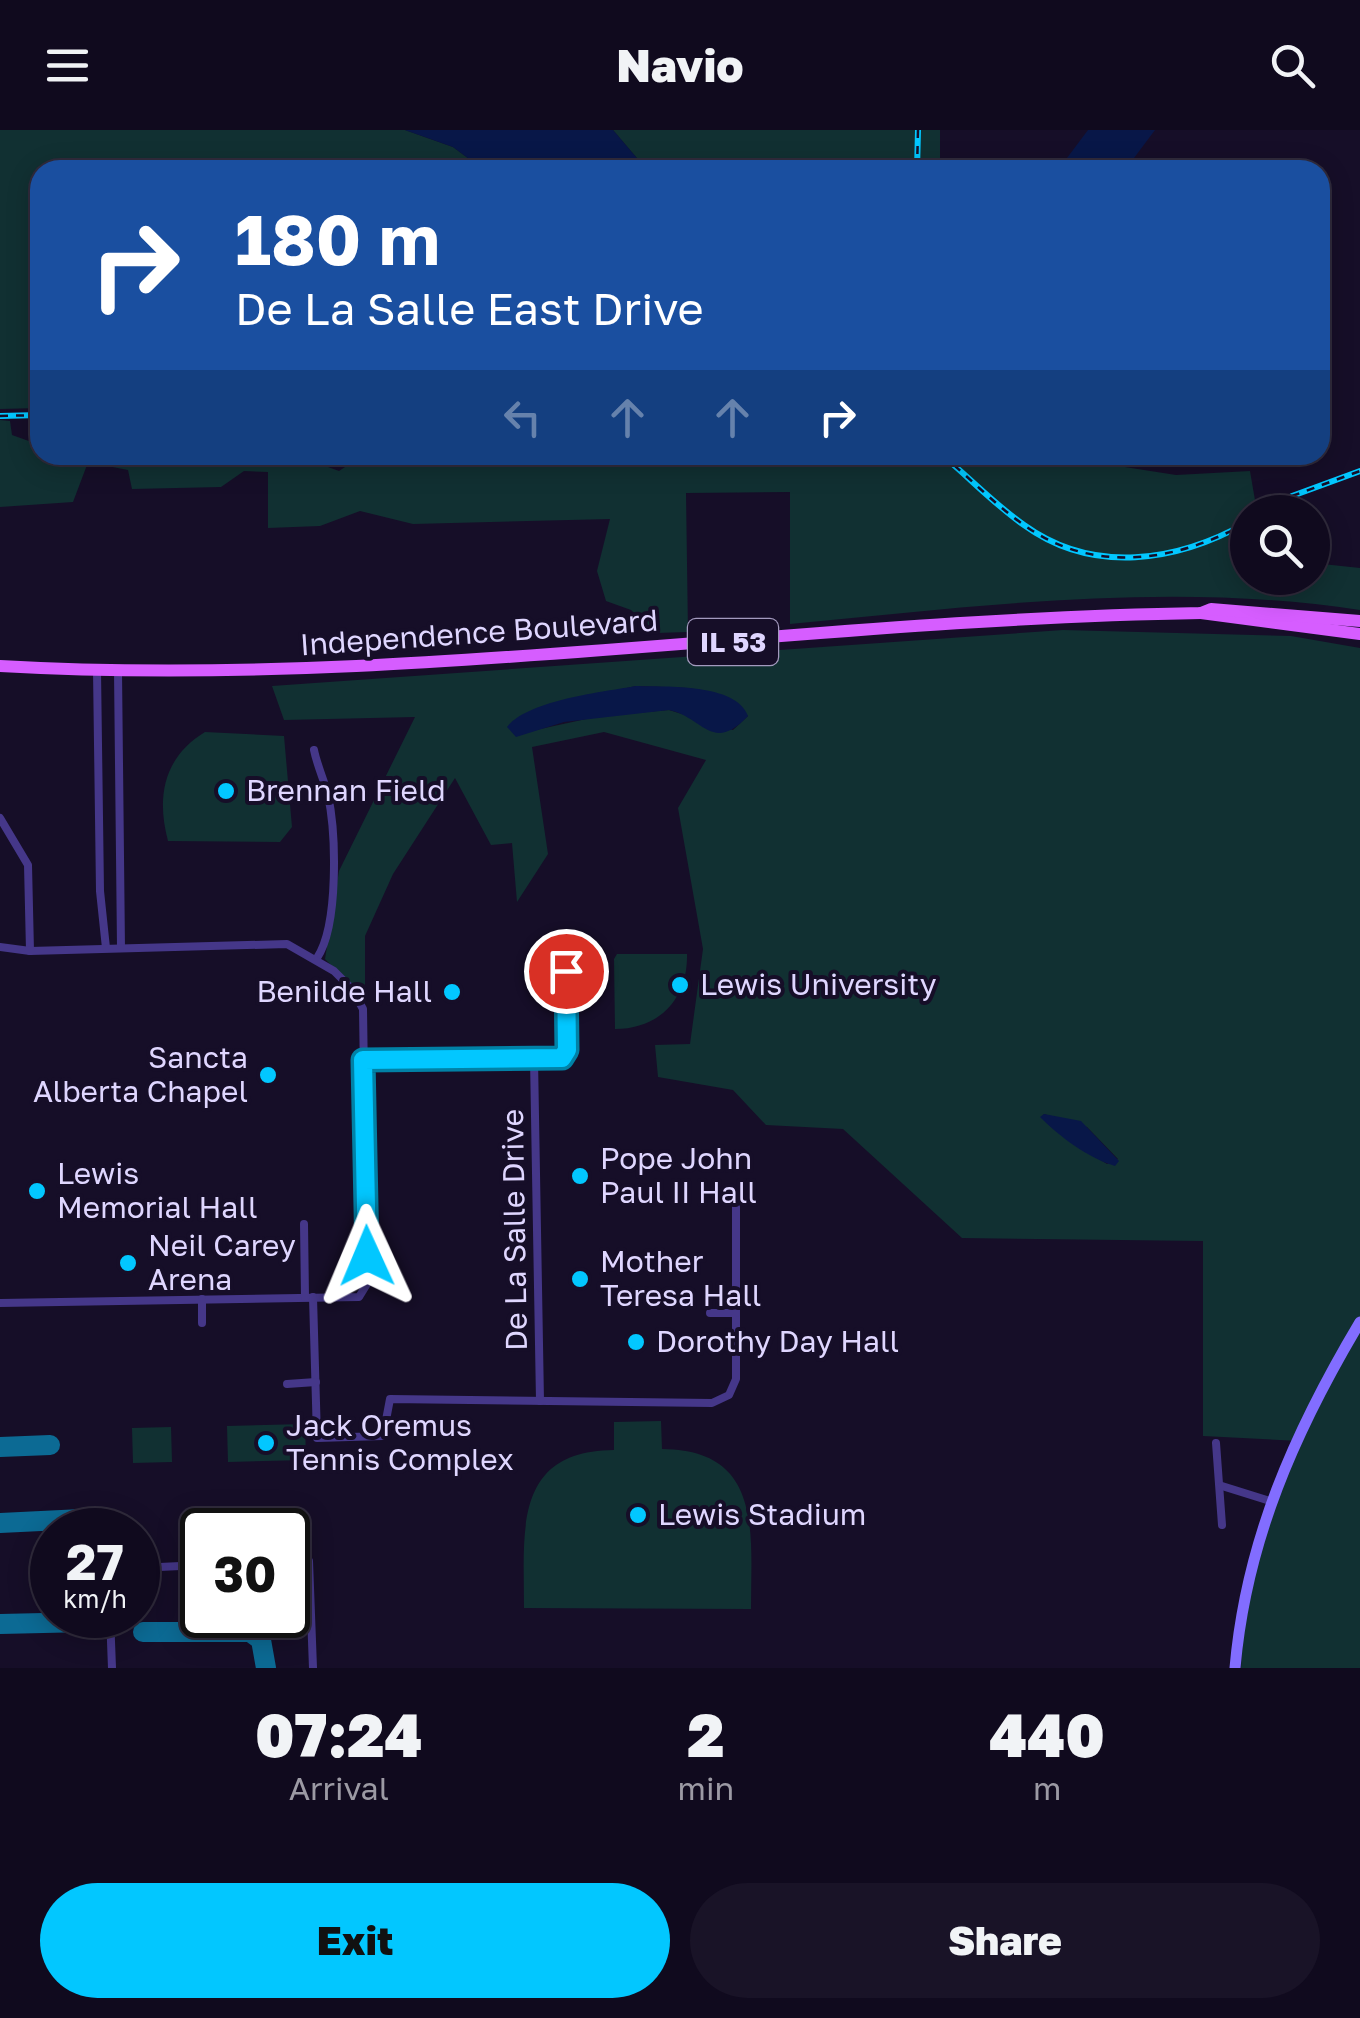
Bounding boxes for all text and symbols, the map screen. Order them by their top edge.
icon: menu [40,38,95,93]
text: Navio [616,38,744,92]
icon: search [1265,38,1320,93]
text: 180 m [235,196,440,280]
icon: right [70,200,200,330]
text: De La Salle East Drive [235,281,704,335]
icon: left [495,390,550,445]
icon: ahead [600,390,655,445]
icon: ahead [705,390,760,445]
icon: right [810,390,865,445]
map controls [1230,495,1330,595]
button: search [1230,495,1330,595]
street label: Independence Boulevard [299,602,659,662]
road number: IL 53 [688,619,778,665]
place label: Brennan Field [246,772,446,808]
marker: Brennan Field [215,780,237,802]
pin [524,929,609,1014]
icon: arrive [539,944,594,999]
place label: Lewis University [700,966,937,1002]
place label: Benilde Hall [256,973,432,1009]
marker: Lewis University [669,974,691,996]
marker: Benilde Hall [441,981,463,1003]
place label: Sancta Alberta Chapel [33,1039,248,1109]
marker: Sancta Alberta Chapel [257,1064,279,1086]
street label: De La Salle Drive [494,1109,534,1351]
place label: Pope John Paul II Hall [600,1140,757,1210]
place label: Lewis Memorial Hall [57,1155,258,1225]
marker: Pope John Paul II Hall [569,1165,591,1187]
marker: Lewis Memorial Hall [26,1180,48,1202]
position arrow [315,1204,419,1308]
place label: Neil Carey Arena [148,1227,296,1297]
place label: Mother Teresa Hall [600,1243,761,1313]
marker: Neil Carey Arena [117,1252,139,1274]
marker: Mother Teresa Hall [569,1268,591,1290]
place label: Dorothy Day Hall [656,1323,899,1359]
marker: Dorothy Day Hall [625,1331,647,1353]
place label: Jack Oremus Tennis Complex [286,1407,514,1477]
marker: Jack Oremus Tennis Complex [255,1432,277,1454]
place label: Lewis Stadium [658,1496,866,1532]
marker: Lewis Stadium [627,1504,649,1526]
speed limit sign: 30 [180,1508,310,1638]
text: 27 [66,1531,124,1591]
text: km/h [63,1583,127,1614]
text: 07:24 [255,1698,423,1770]
text: 2 [687,1698,724,1770]
text: 440 [989,1698,1105,1770]
text: Arrival [289,1769,389,1807]
text: min [678,1769,734,1807]
text: m [1033,1769,1061,1807]
button: Exit [40,1883,670,1998]
button: Share [690,1883,1320,1998]

